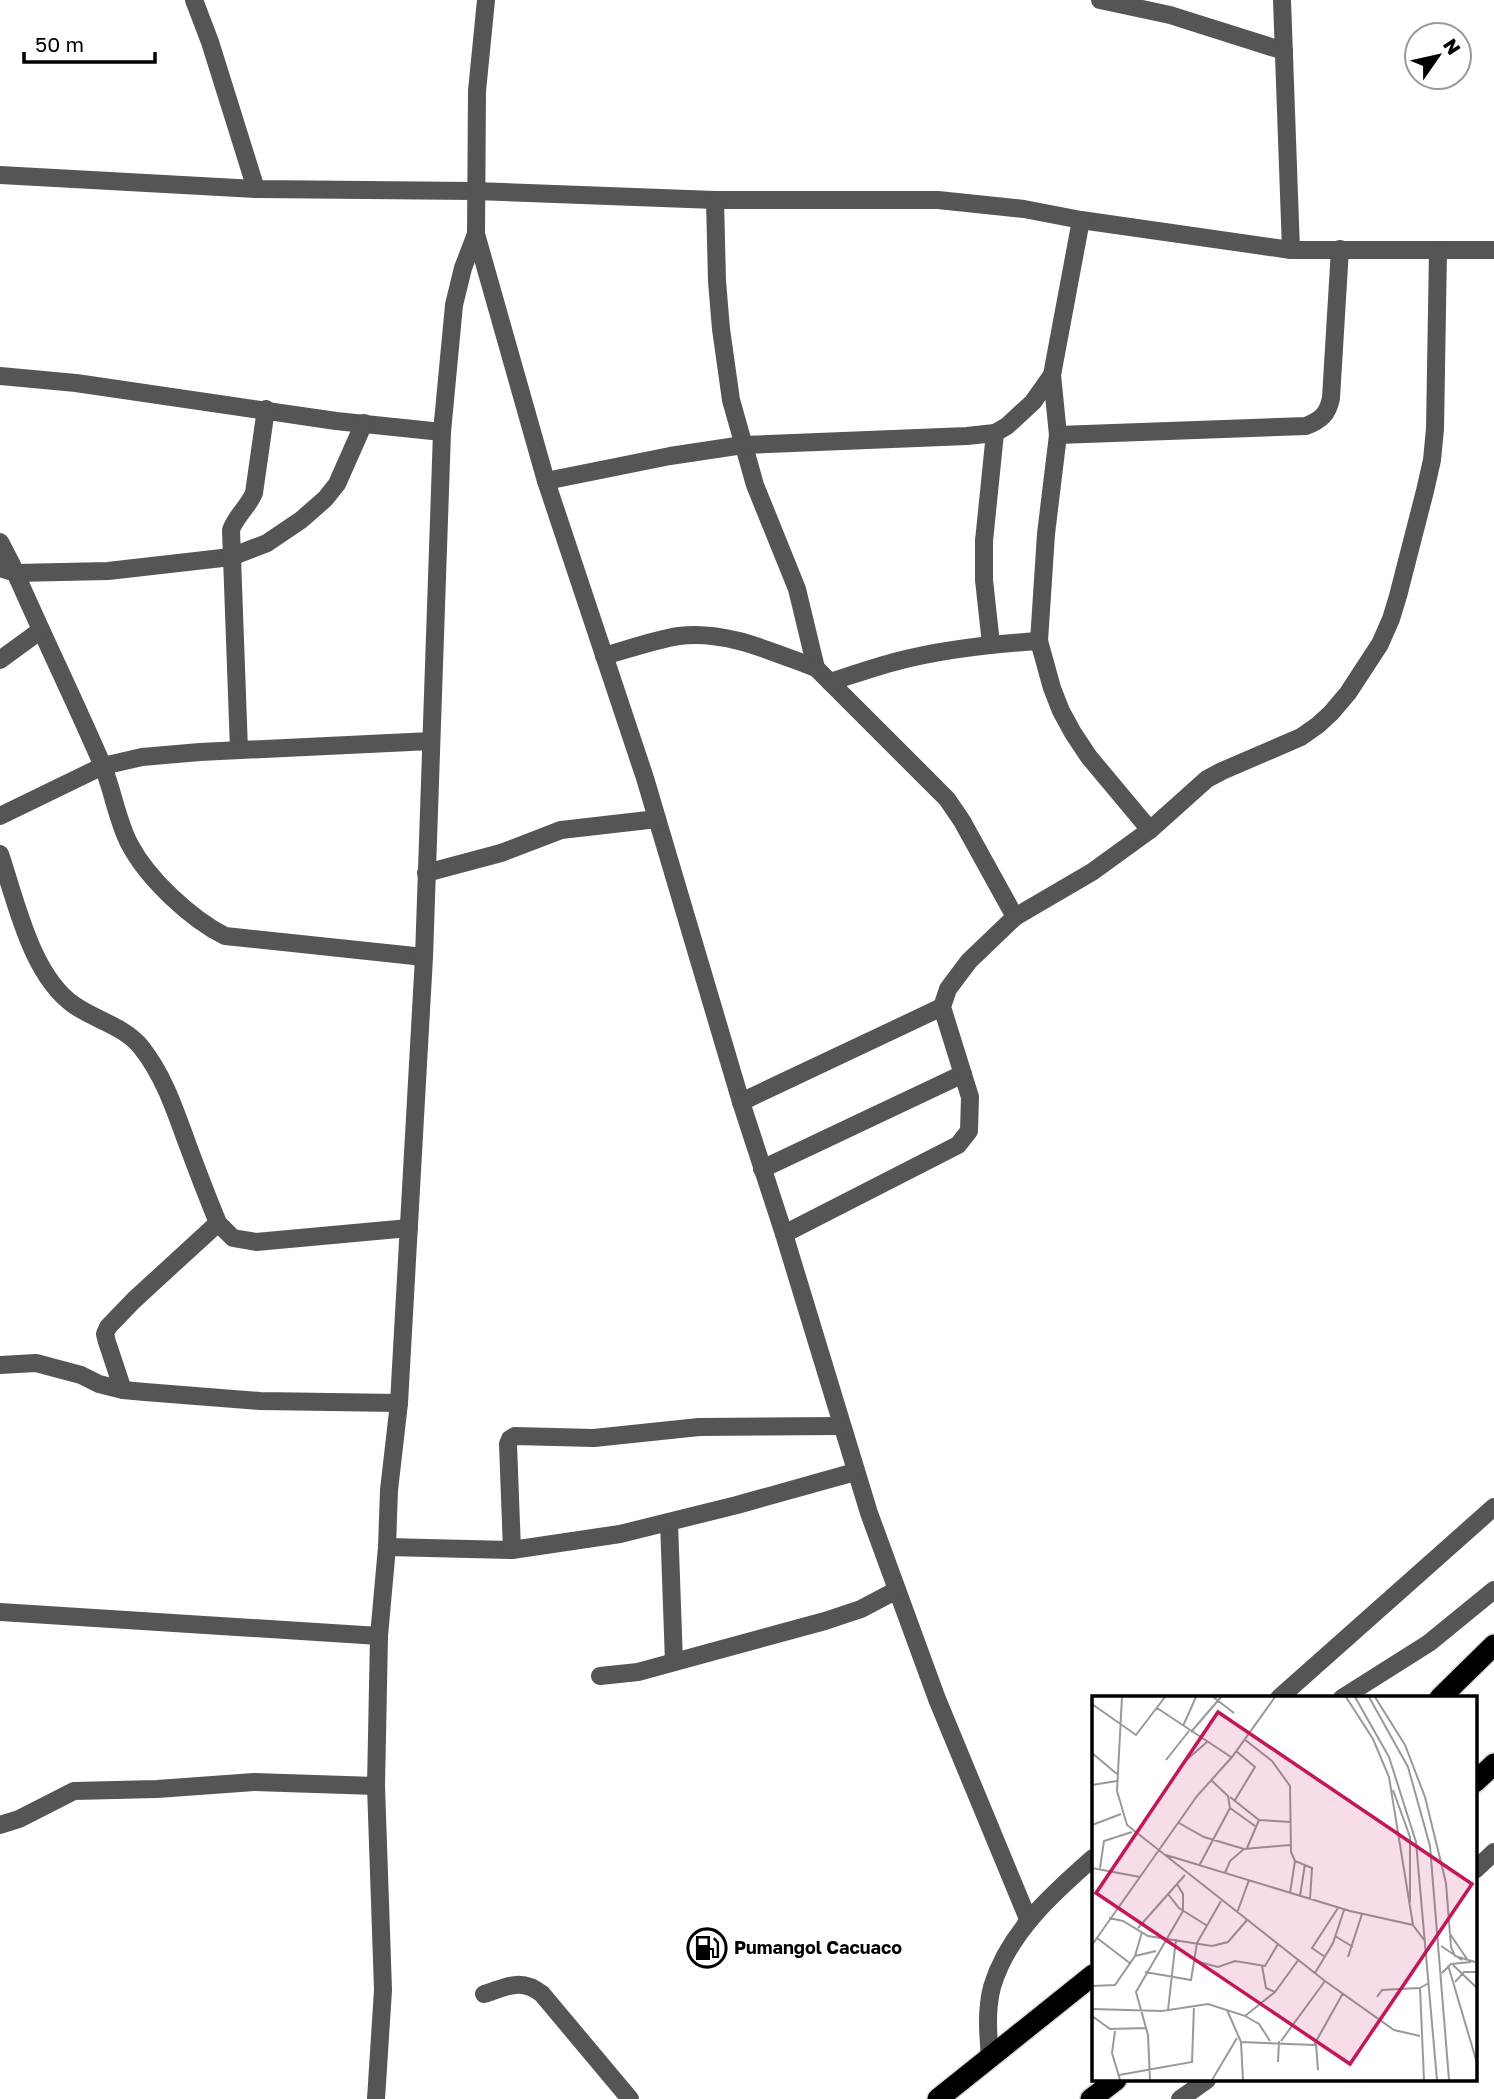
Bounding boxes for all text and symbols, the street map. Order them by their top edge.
scale bar [24,21,156,65]
north arrow [1403,21,1473,91]
text: 50 m [35,31,84,57]
text: N [1439,34,1466,59]
inset map [1092,1696,1476,2082]
fuel station icon: Pumangol Cacuaco [686,1927,728,1969]
place label: Pumangol Cacuaco [734,1936,902,1958]

